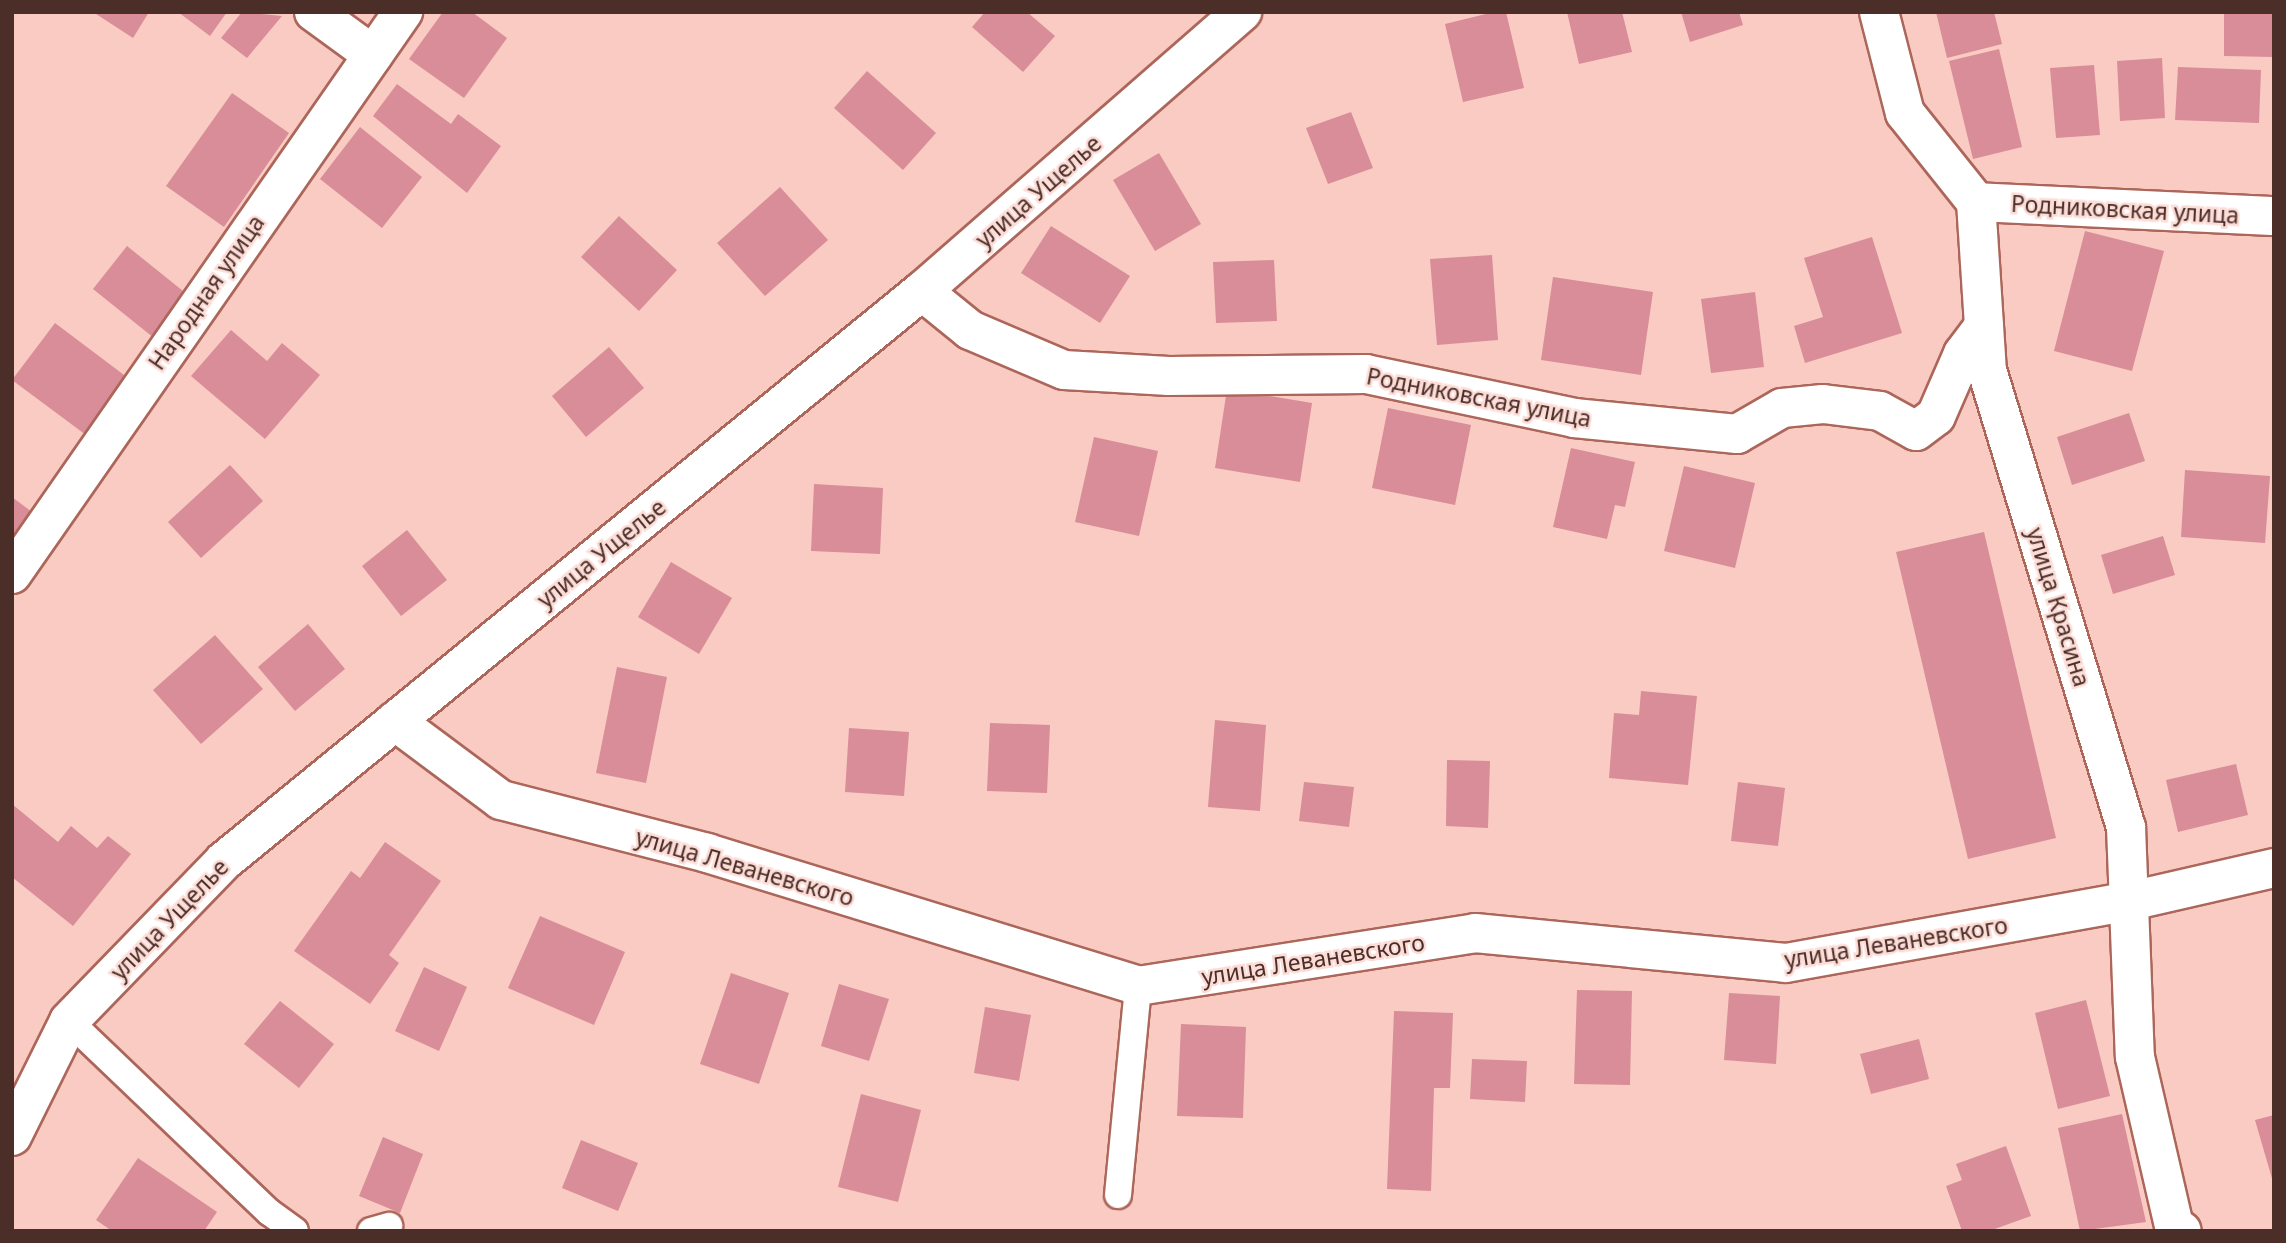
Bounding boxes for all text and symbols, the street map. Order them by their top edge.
street label: улица Ущелье [970,129,1106,253]
street label: Родниковская улица [2010,189,2240,229]
street label: Народная улица [142,209,270,375]
street label: Родниковская улица [1364,362,1594,432]
street label: улица Ущелье [531,493,671,613]
street label: улица Красина [2022,524,2096,690]
street label: улица Леваневского [633,823,857,911]
street label: улица Ущелье [104,853,234,985]
street label: улица Леваневского [1782,911,2010,973]
street label: улица Леваневского [1199,928,1427,990]

